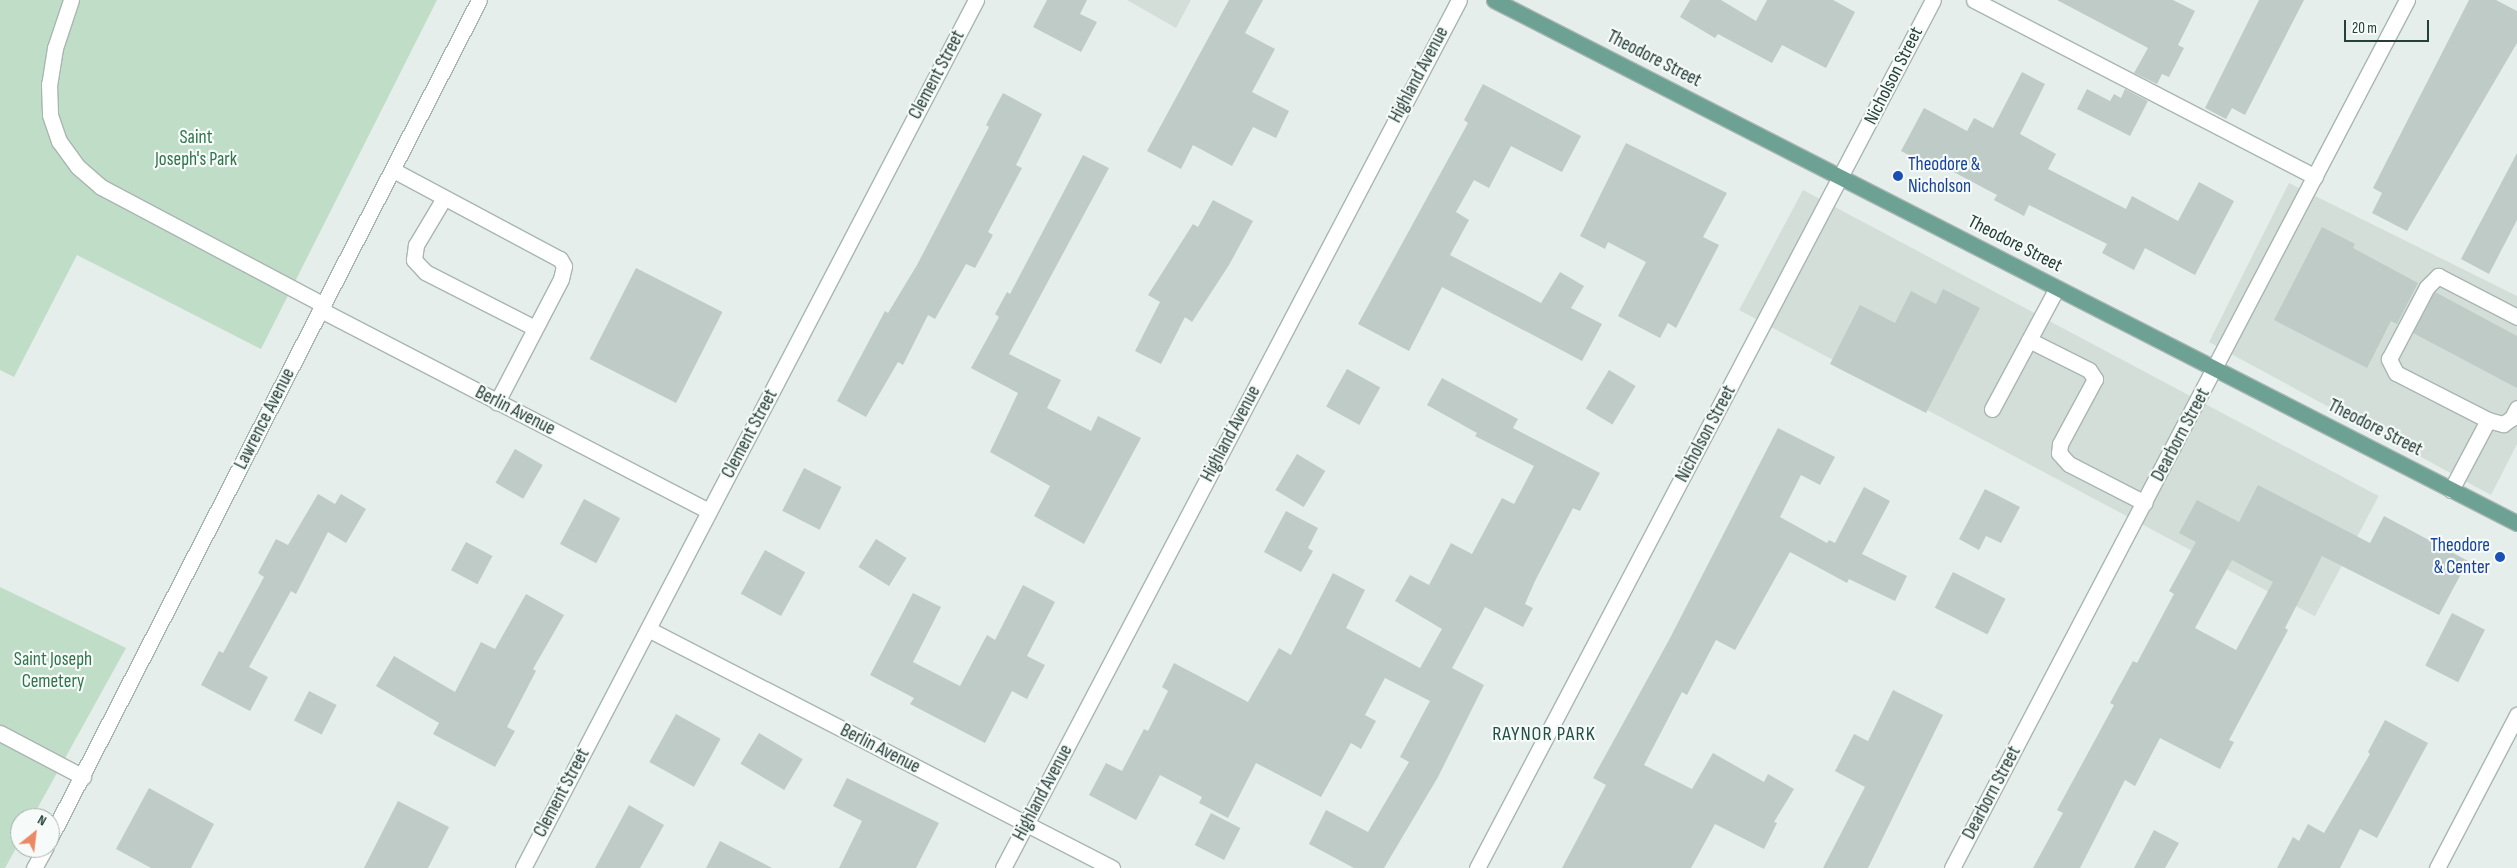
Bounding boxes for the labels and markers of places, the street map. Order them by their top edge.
place label: Theodore & Nicholson [1908,154,1980,198]
marker: Theodore & Nicholson [1892,170,1904,182]
place label: Theodore & Center [2430,535,2490,579]
marker: Theodore & Center [2494,551,2506,563]

